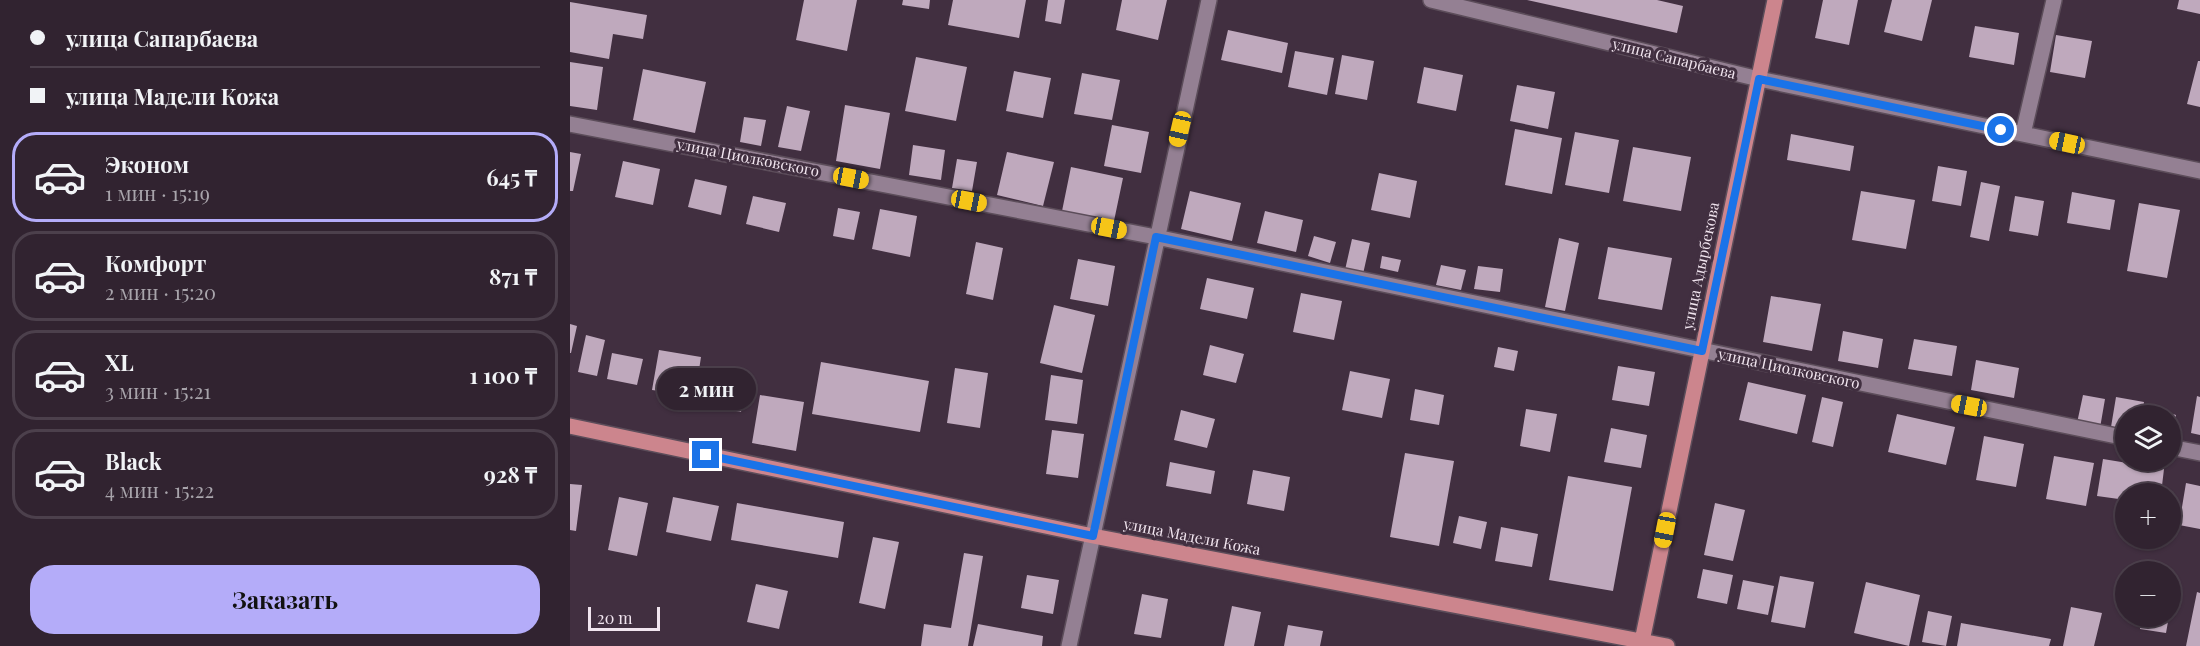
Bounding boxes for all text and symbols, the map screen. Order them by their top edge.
text: улица Сапарбаева [66,23,258,53]
street label: улица Сапарбаева [1609,33,1739,83]
text: улица Мадели Кожа [66,81,279,111]
car [1167,109,1193,149]
route start [1987,116,2014,143]
car [2048,130,2086,156]
street label: улица Циолковского [674,133,821,181]
text: Эконом [105,149,189,179]
icon: car [33,150,87,204]
text: 645 ₸ [486,162,537,192]
car [832,166,870,190]
text: 1 мин · 15:19 [105,179,210,206]
car [950,189,988,213]
street label: улица Адырбекова [1677,200,1723,332]
car [1090,216,1128,240]
text: Комфорт [105,248,206,278]
icon: car [33,249,87,303]
text: 871 ₸ [489,261,537,291]
text: 2 мин · 15:20 [105,278,216,305]
street label: улица Циолковского [1715,343,1862,393]
text: XL [105,347,134,377]
icon: car [33,348,87,402]
text: 1 100 ₸ [470,360,537,390]
callout: 2 мин [656,368,756,410]
text: 2 мин [679,375,734,402]
text: 3 мин · 15:21 [105,377,211,404]
car [1950,394,1988,418]
map controls [2115,405,2181,627]
button: layers [2115,405,2181,471]
route end [692,441,719,468]
text: Black [105,446,162,476]
icon: car [33,447,87,501]
text: 928 ₸ [484,459,537,489]
text: 4 мин · 15:22 [105,476,214,503]
button: + [2115,483,2181,549]
car [1653,511,1677,549]
street label: улица Мадели Кожа [1121,513,1263,559]
button: − [2115,561,2181,627]
button: Заказать [30,565,540,634]
scale bar [588,604,660,632]
text: 20 m [597,607,632,628]

